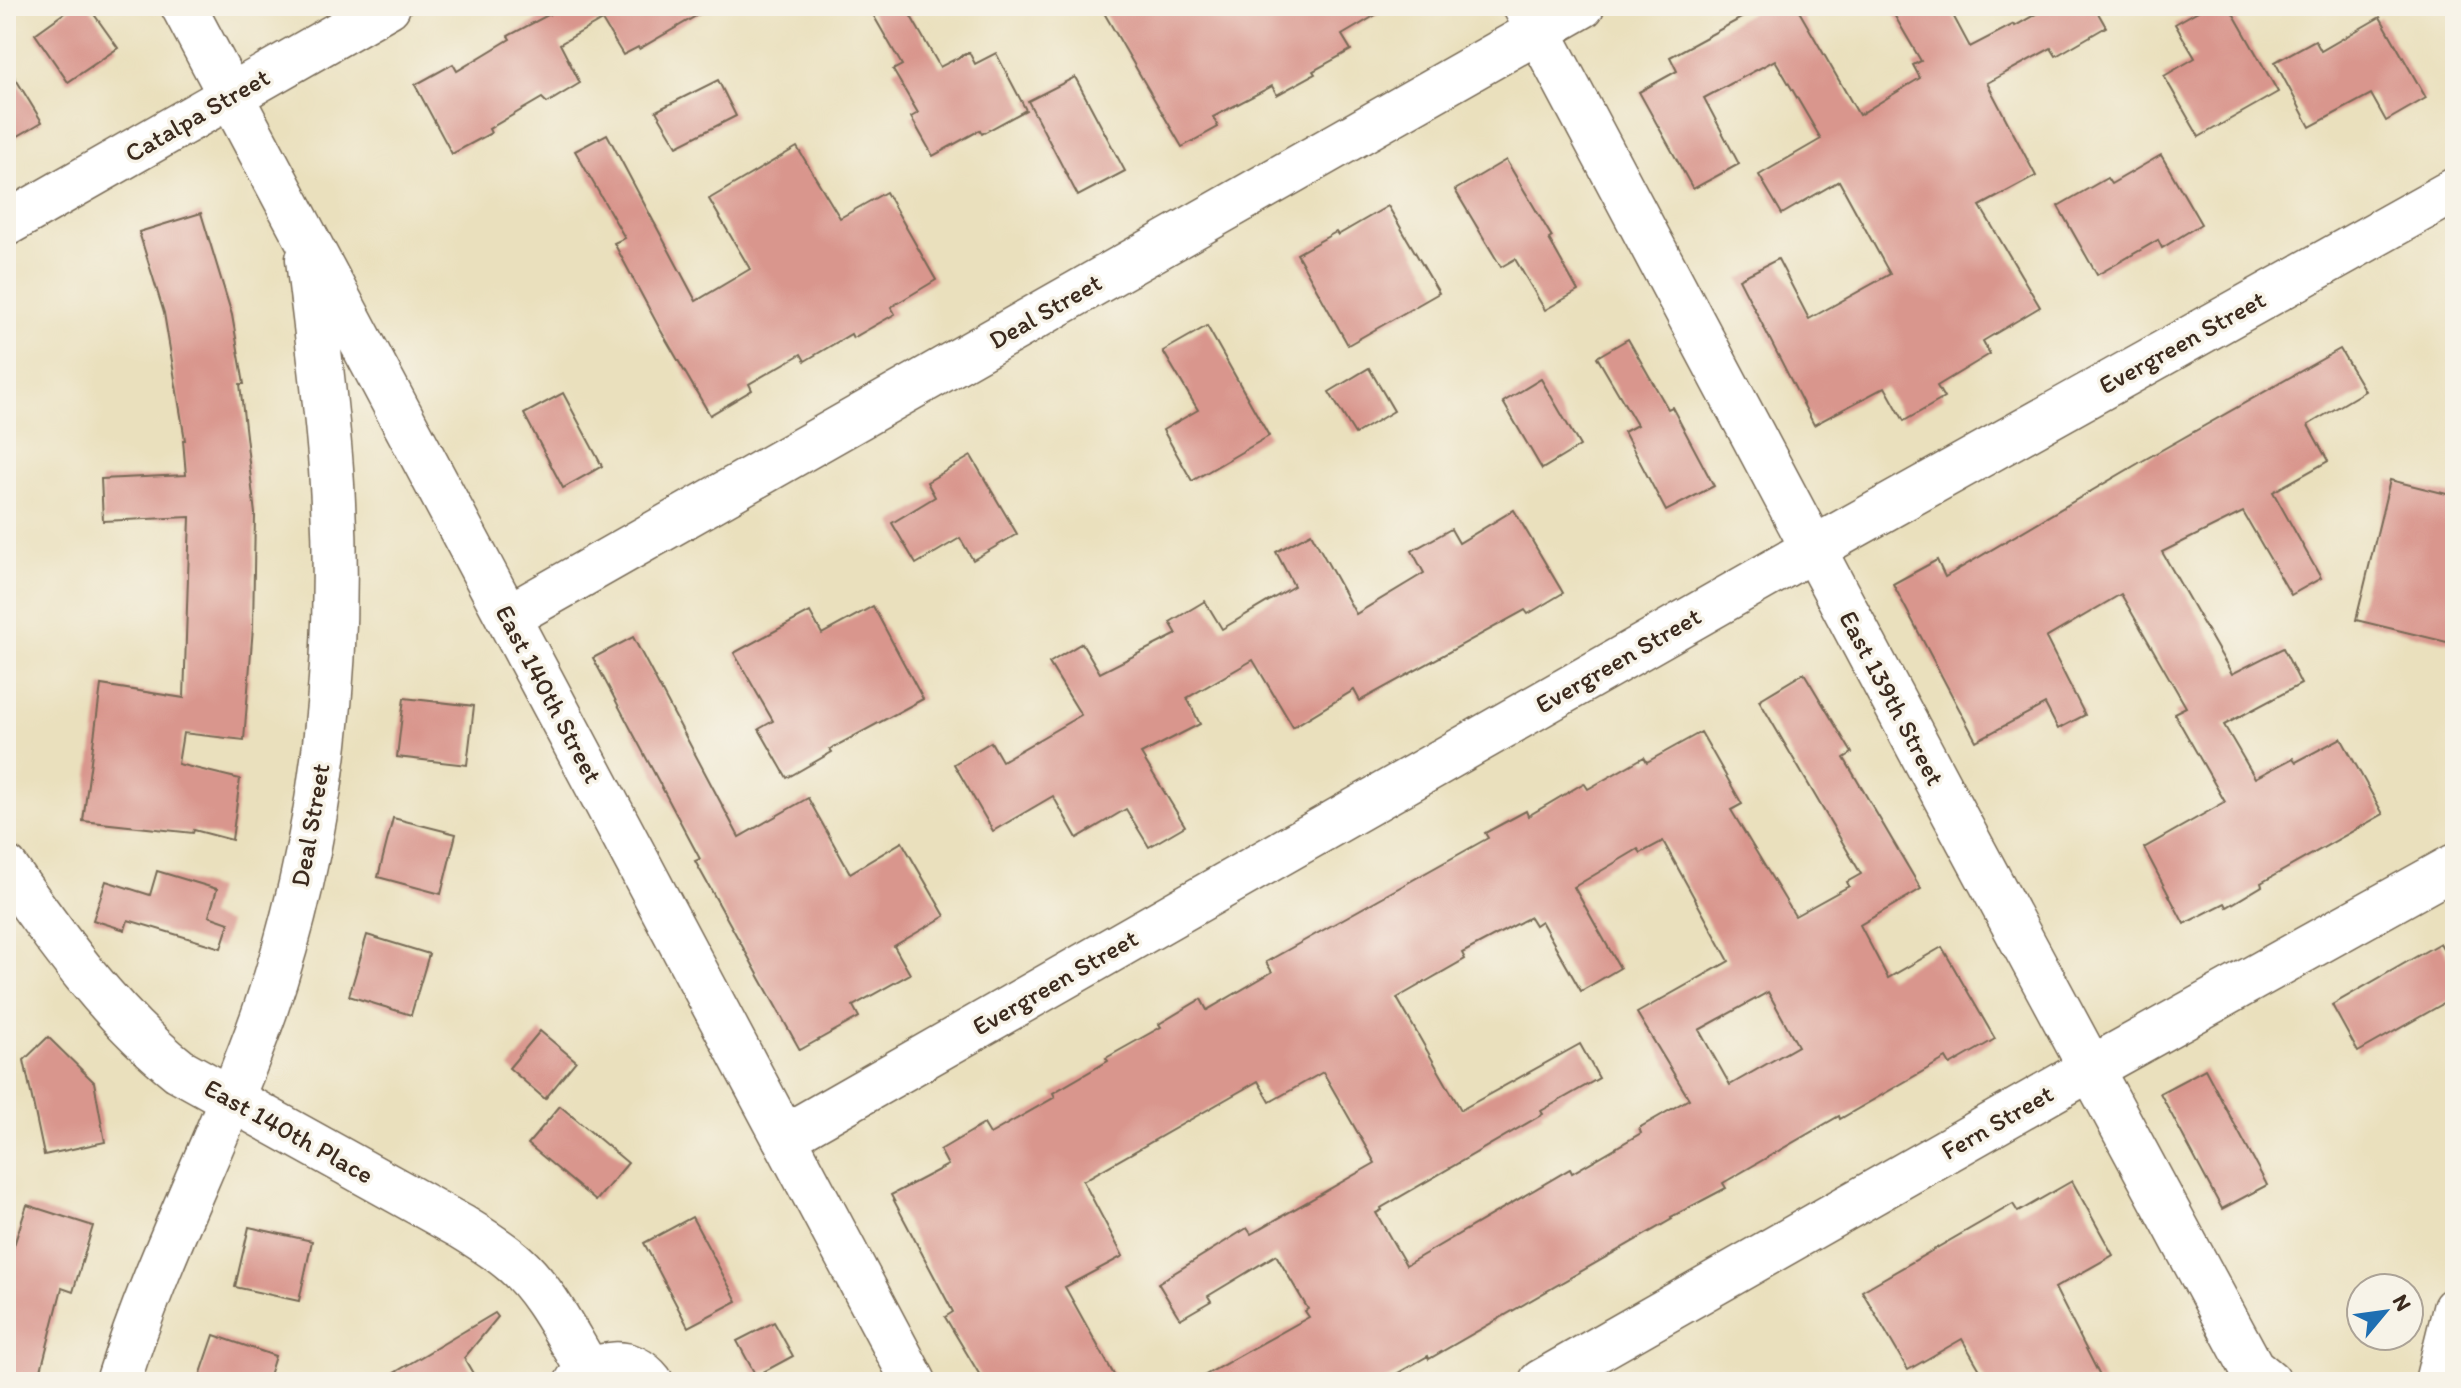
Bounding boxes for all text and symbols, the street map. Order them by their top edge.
street label: Catalpa Street [119,61,275,169]
street label: Deal Street [983,266,1107,356]
street label: Evergreen Street [2093,283,2271,401]
street label: East 140th Street [488,599,610,789]
street label: Evergreen Street [1530,600,1707,720]
street label: East 139th Street [1832,605,1952,791]
street label: Deal Street [283,760,337,889]
street label: Evergreen Street [967,922,1144,1042]
street label: East 140th Place [199,1071,379,1191]
street label: Fern Street [1935,1077,2059,1167]
north arrow [2345,1272,2425,1352]
text: N [2387,1290,2417,1316]

